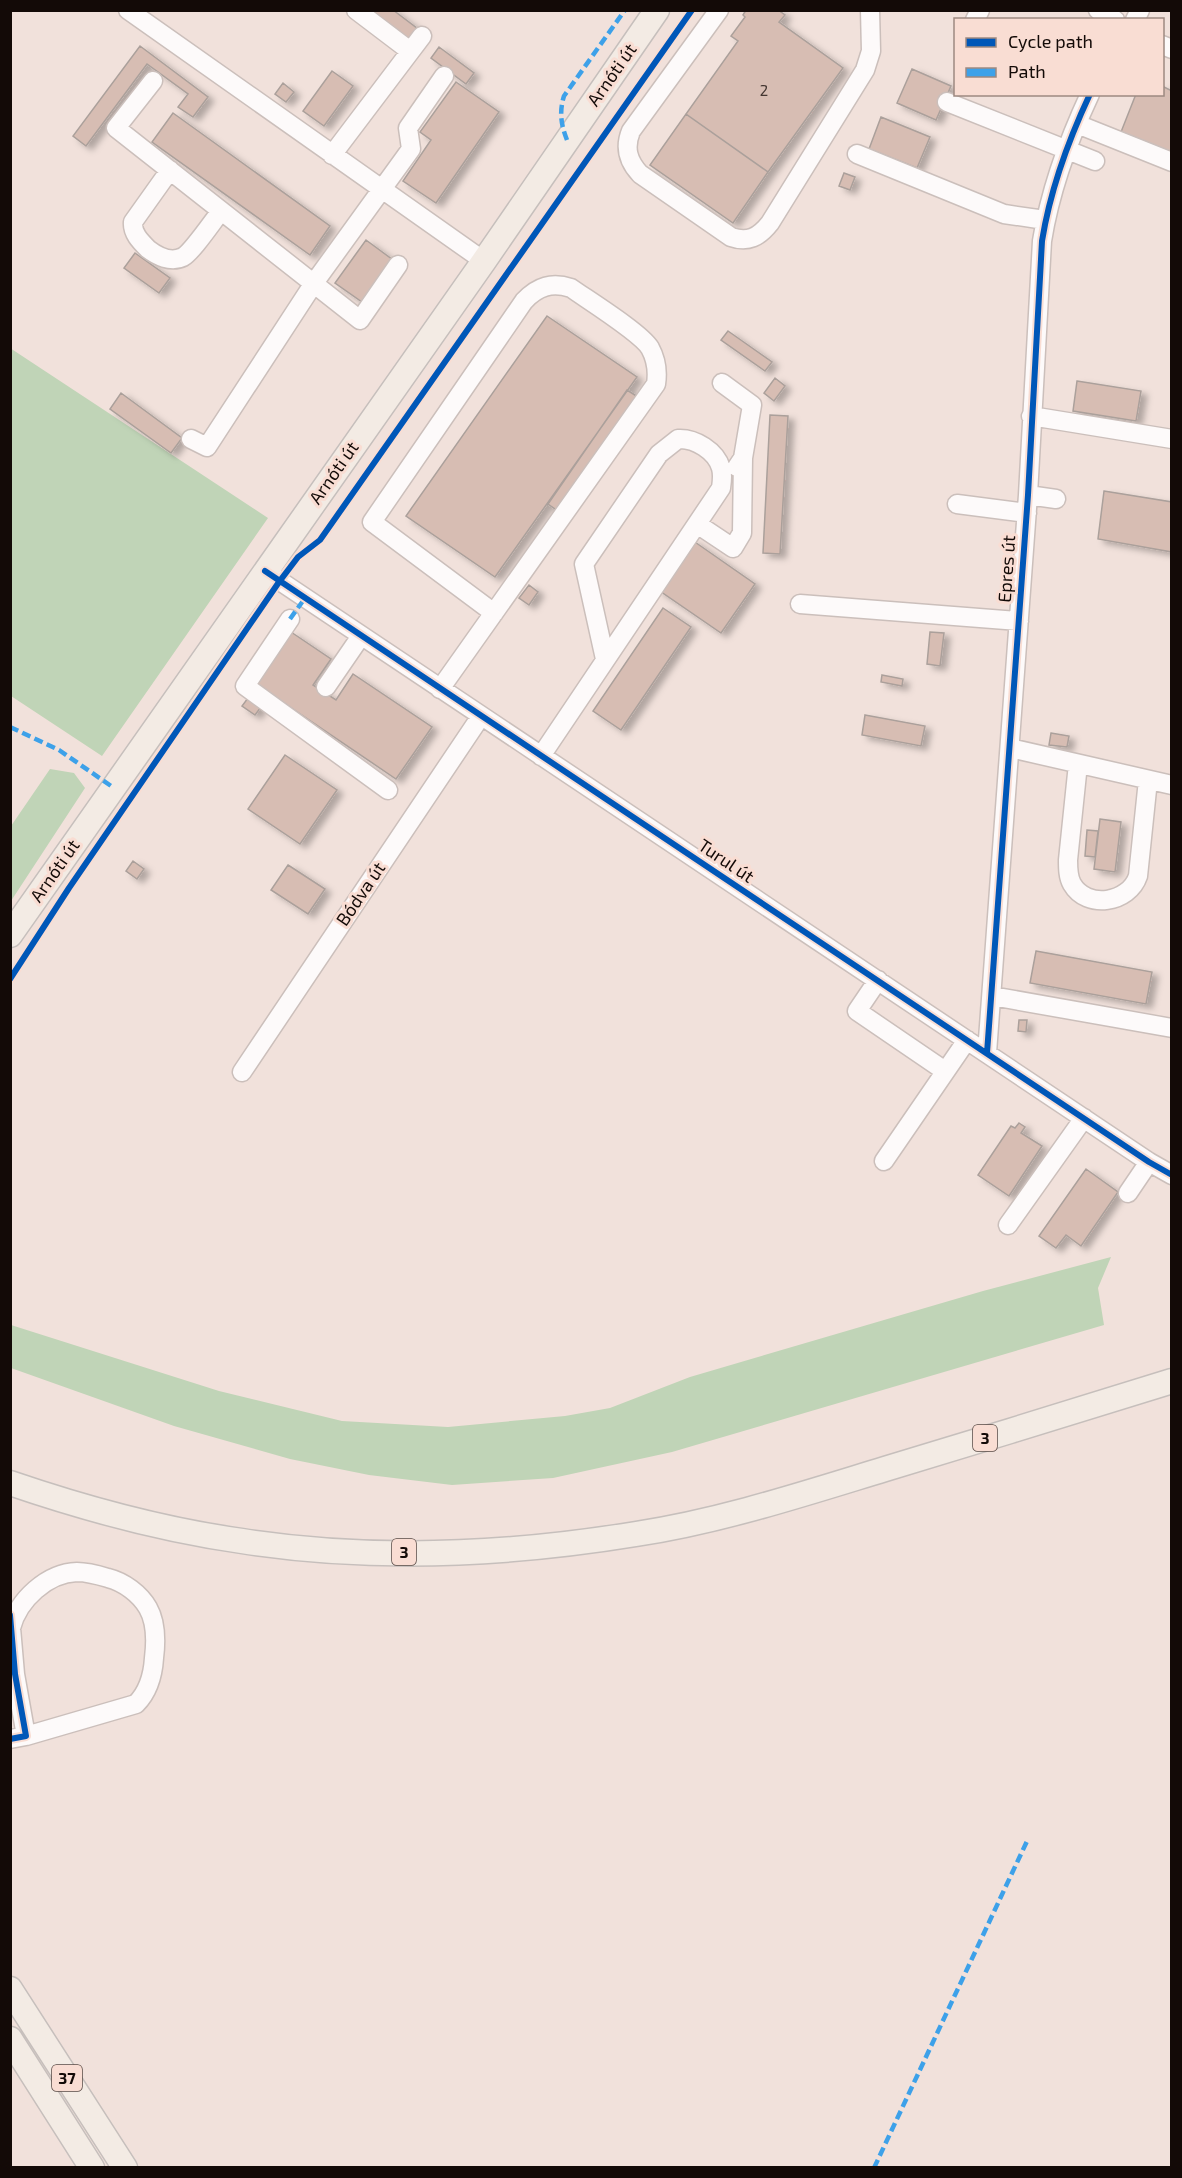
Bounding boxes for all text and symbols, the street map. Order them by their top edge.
legend [954,18,1164,96]
text: Cycle path [1008,30,1093,52]
street label: Arnóti út [582,39,641,110]
text: Path [1008,60,1046,82]
house number: 2 [760,81,768,99]
street label: Arnóti út [304,437,363,508]
street label: Epres út [993,534,1019,603]
street label: Turul út [694,834,759,887]
street label: Arnóti út [25,835,84,906]
street label: Bódva út [331,857,390,930]
road number: 3 [973,1425,997,1451]
road number: 3 [392,1539,416,1565]
road number: 37 [52,2065,82,2091]

